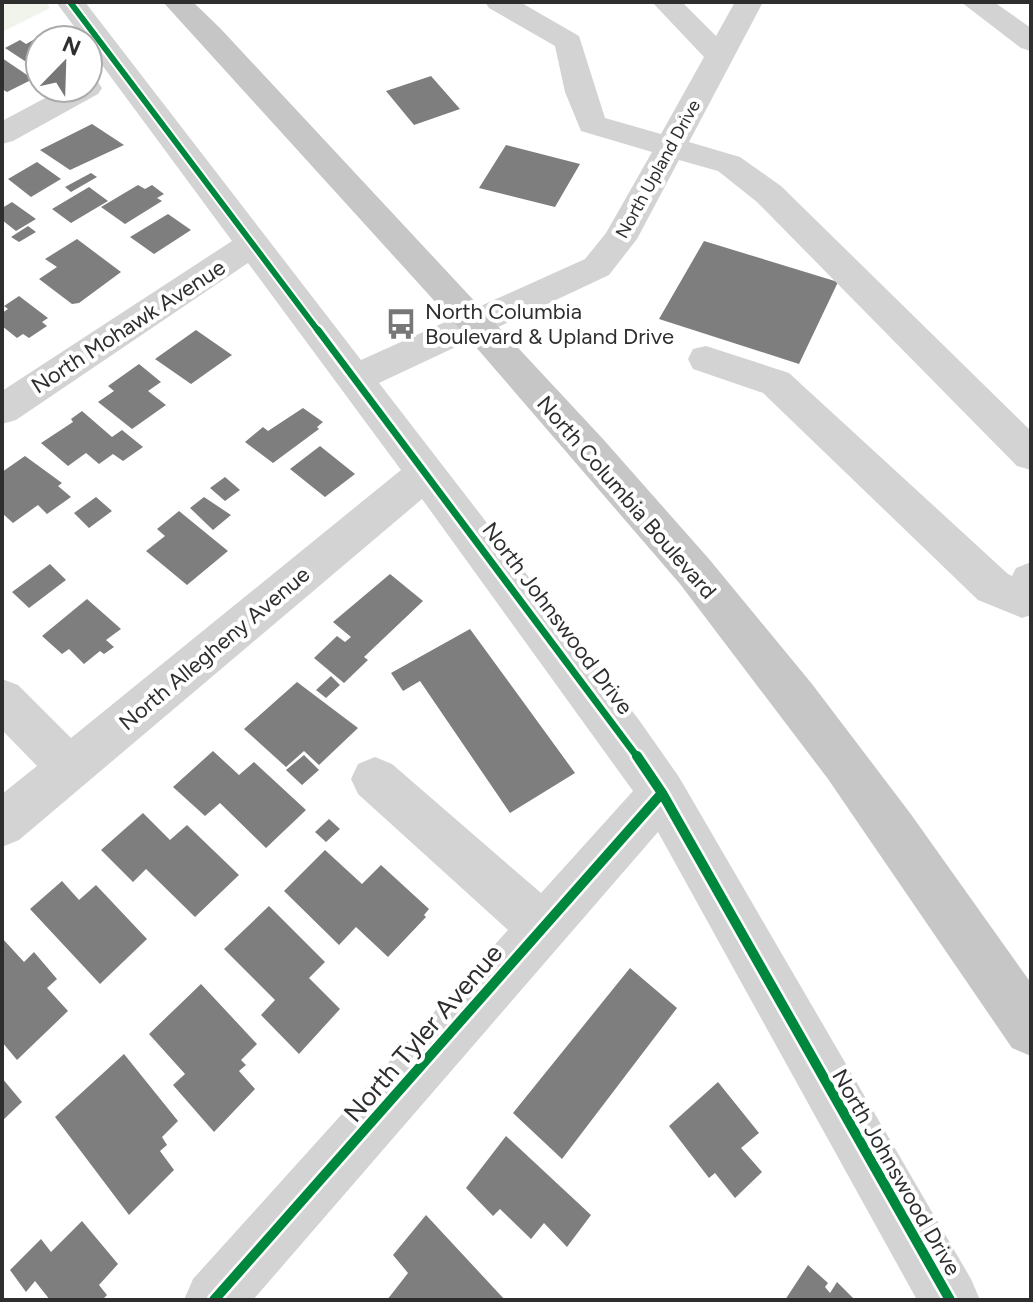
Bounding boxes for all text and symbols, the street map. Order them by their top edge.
north arrow [24,24,104,104]
text: N [59,30,85,62]
street label: North Upland Drive [611,96,705,242]
street label: North Mohawk Avenue [26,254,230,399]
place label: North Columbia Boulevard & Upland Drive [425,298,674,350]
bus stop icon: North Columbia Boulevard & Upland Drive [384,307,418,341]
street label: North Columbia Boulevard [531,390,722,604]
street label: North Johnswood Drive [476,517,639,720]
street label: North Allegheny Avenue [114,561,315,736]
street label: North Tyler Avenue [337,937,509,1129]
street label: North Johnswood Drive [826,1064,967,1280]

